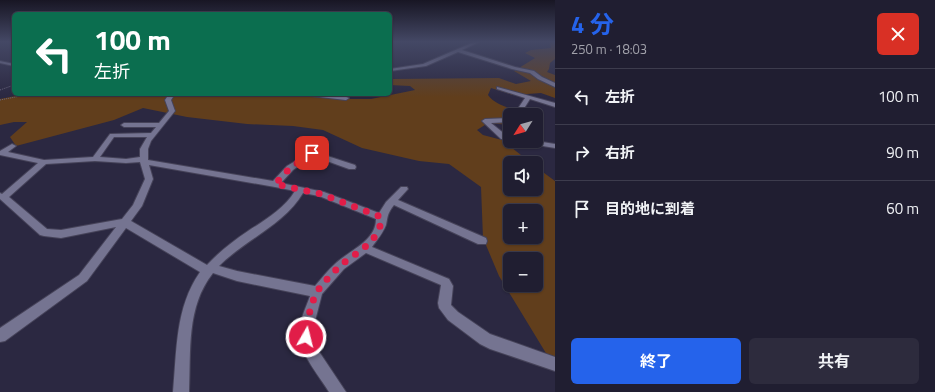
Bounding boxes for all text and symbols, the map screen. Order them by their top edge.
text: 4 分 [571,6,614,42]
button: close [877,13,919,55]
text: 100 m [94,18,171,61]
icon: left [28,28,80,80]
text: 250 m · 18:03 [571,39,647,59]
text: 左折 [94,58,130,85]
text: 左折 [605,85,635,108]
text: 100 m [878,85,919,108]
icon: left [571,86,593,108]
north arrow [503,108,543,148]
map controls [503,108,543,292]
pin [295,136,329,170]
text: 右折 [605,141,635,164]
text: 90 m [886,141,919,164]
icon: arrive [301,142,323,164]
icon: right [571,142,593,164]
button: sound [503,156,543,196]
text: 目的地に到着 [605,197,695,220]
text: 60 m [886,197,919,220]
icon: arrive [571,198,593,220]
button: + [503,204,543,244]
button: − [503,252,543,292]
position arrow [285,316,327,358]
button: 終了 [571,338,741,384]
button: 共有 [749,338,919,384]

